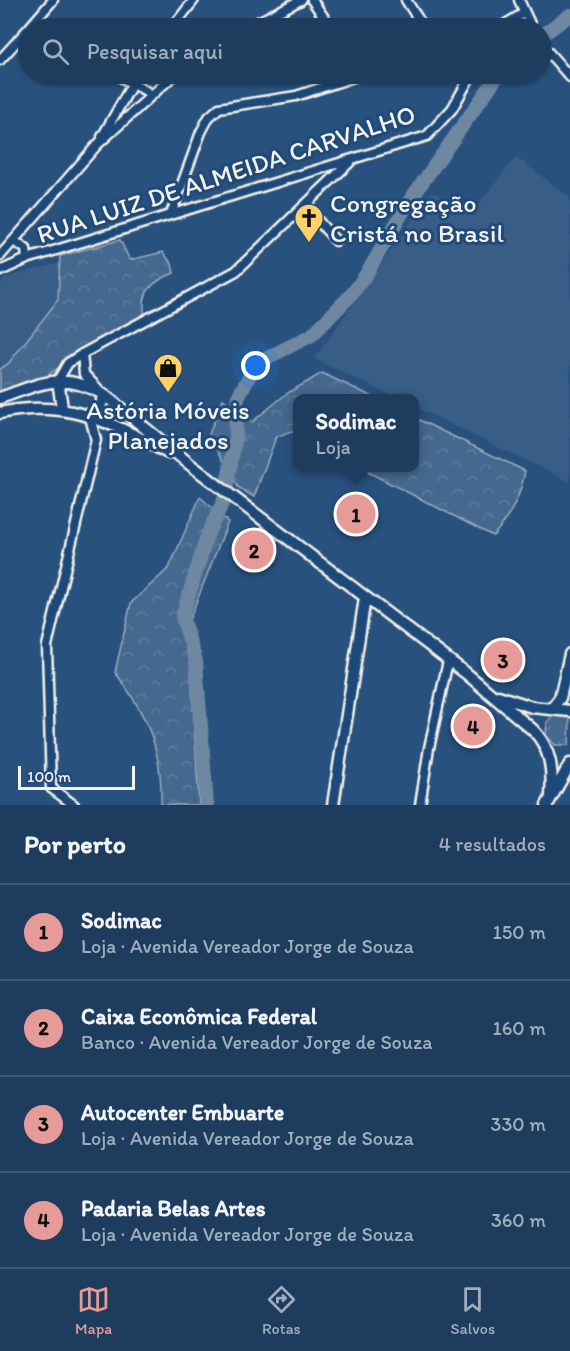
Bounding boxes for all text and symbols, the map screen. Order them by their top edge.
search box [18,18,552,84]
icon: search [39,35,72,68]
text: Pesquisar aqui [87,38,223,65]
street label: RUA LUIZ DE ALMEIDA CARVALHO [33,98,419,250]
place label: Congregação Cristá no Brasil [330,187,504,249]
church icon: Congregação Cristá no Brasil [293,202,325,244]
your location [241,351,270,380]
shop icon: Astória Móveis Planejados [152,352,184,394]
place label: Astória Móveis Planejados [86,394,250,456]
popup [293,394,419,472]
text: Sodimac [316,408,396,435]
text: Loja [316,435,351,459]
pin: 1 [336,492,376,536]
pin: 2 [234,528,274,572]
pin: 3 [484,638,522,682]
pin: 4 [454,704,492,748]
scale bar [18,763,135,790]
text: 100 m [27,767,71,786]
text: Por perto [24,828,126,860]
text: 4 resultados [439,832,546,856]
text: Sodimac [81,907,162,934]
text: 1 [39,920,48,944]
text: 150 m [493,920,546,944]
text: Loja · Avenida Vereador Jorge de Souza [81,934,414,958]
text: Caixa Econômica Federal [81,1003,317,1030]
text: 2 [38,1016,49,1040]
text: 160 m [493,1016,546,1040]
text: Banco · Avenida Vereador Jorge de Souza [81,1030,433,1054]
text: Autocenter Embuarte [81,1099,284,1126]
text: 3 [38,1112,49,1136]
text: 330 m [491,1112,546,1136]
text: Loja · Avenida Vereador Jorge de Souza [81,1126,414,1150]
text: Padaria Belas Artes [81,1195,266,1222]
text: 4 [37,1208,50,1232]
text: 360 m [491,1208,546,1232]
text: Loja · Avenida Vereador Jorge de Souza [81,1222,414,1246]
tab: Mapa [75,1283,112,1338]
tab: Rotas [262,1283,301,1338]
tab: Salvos [450,1283,495,1338]

